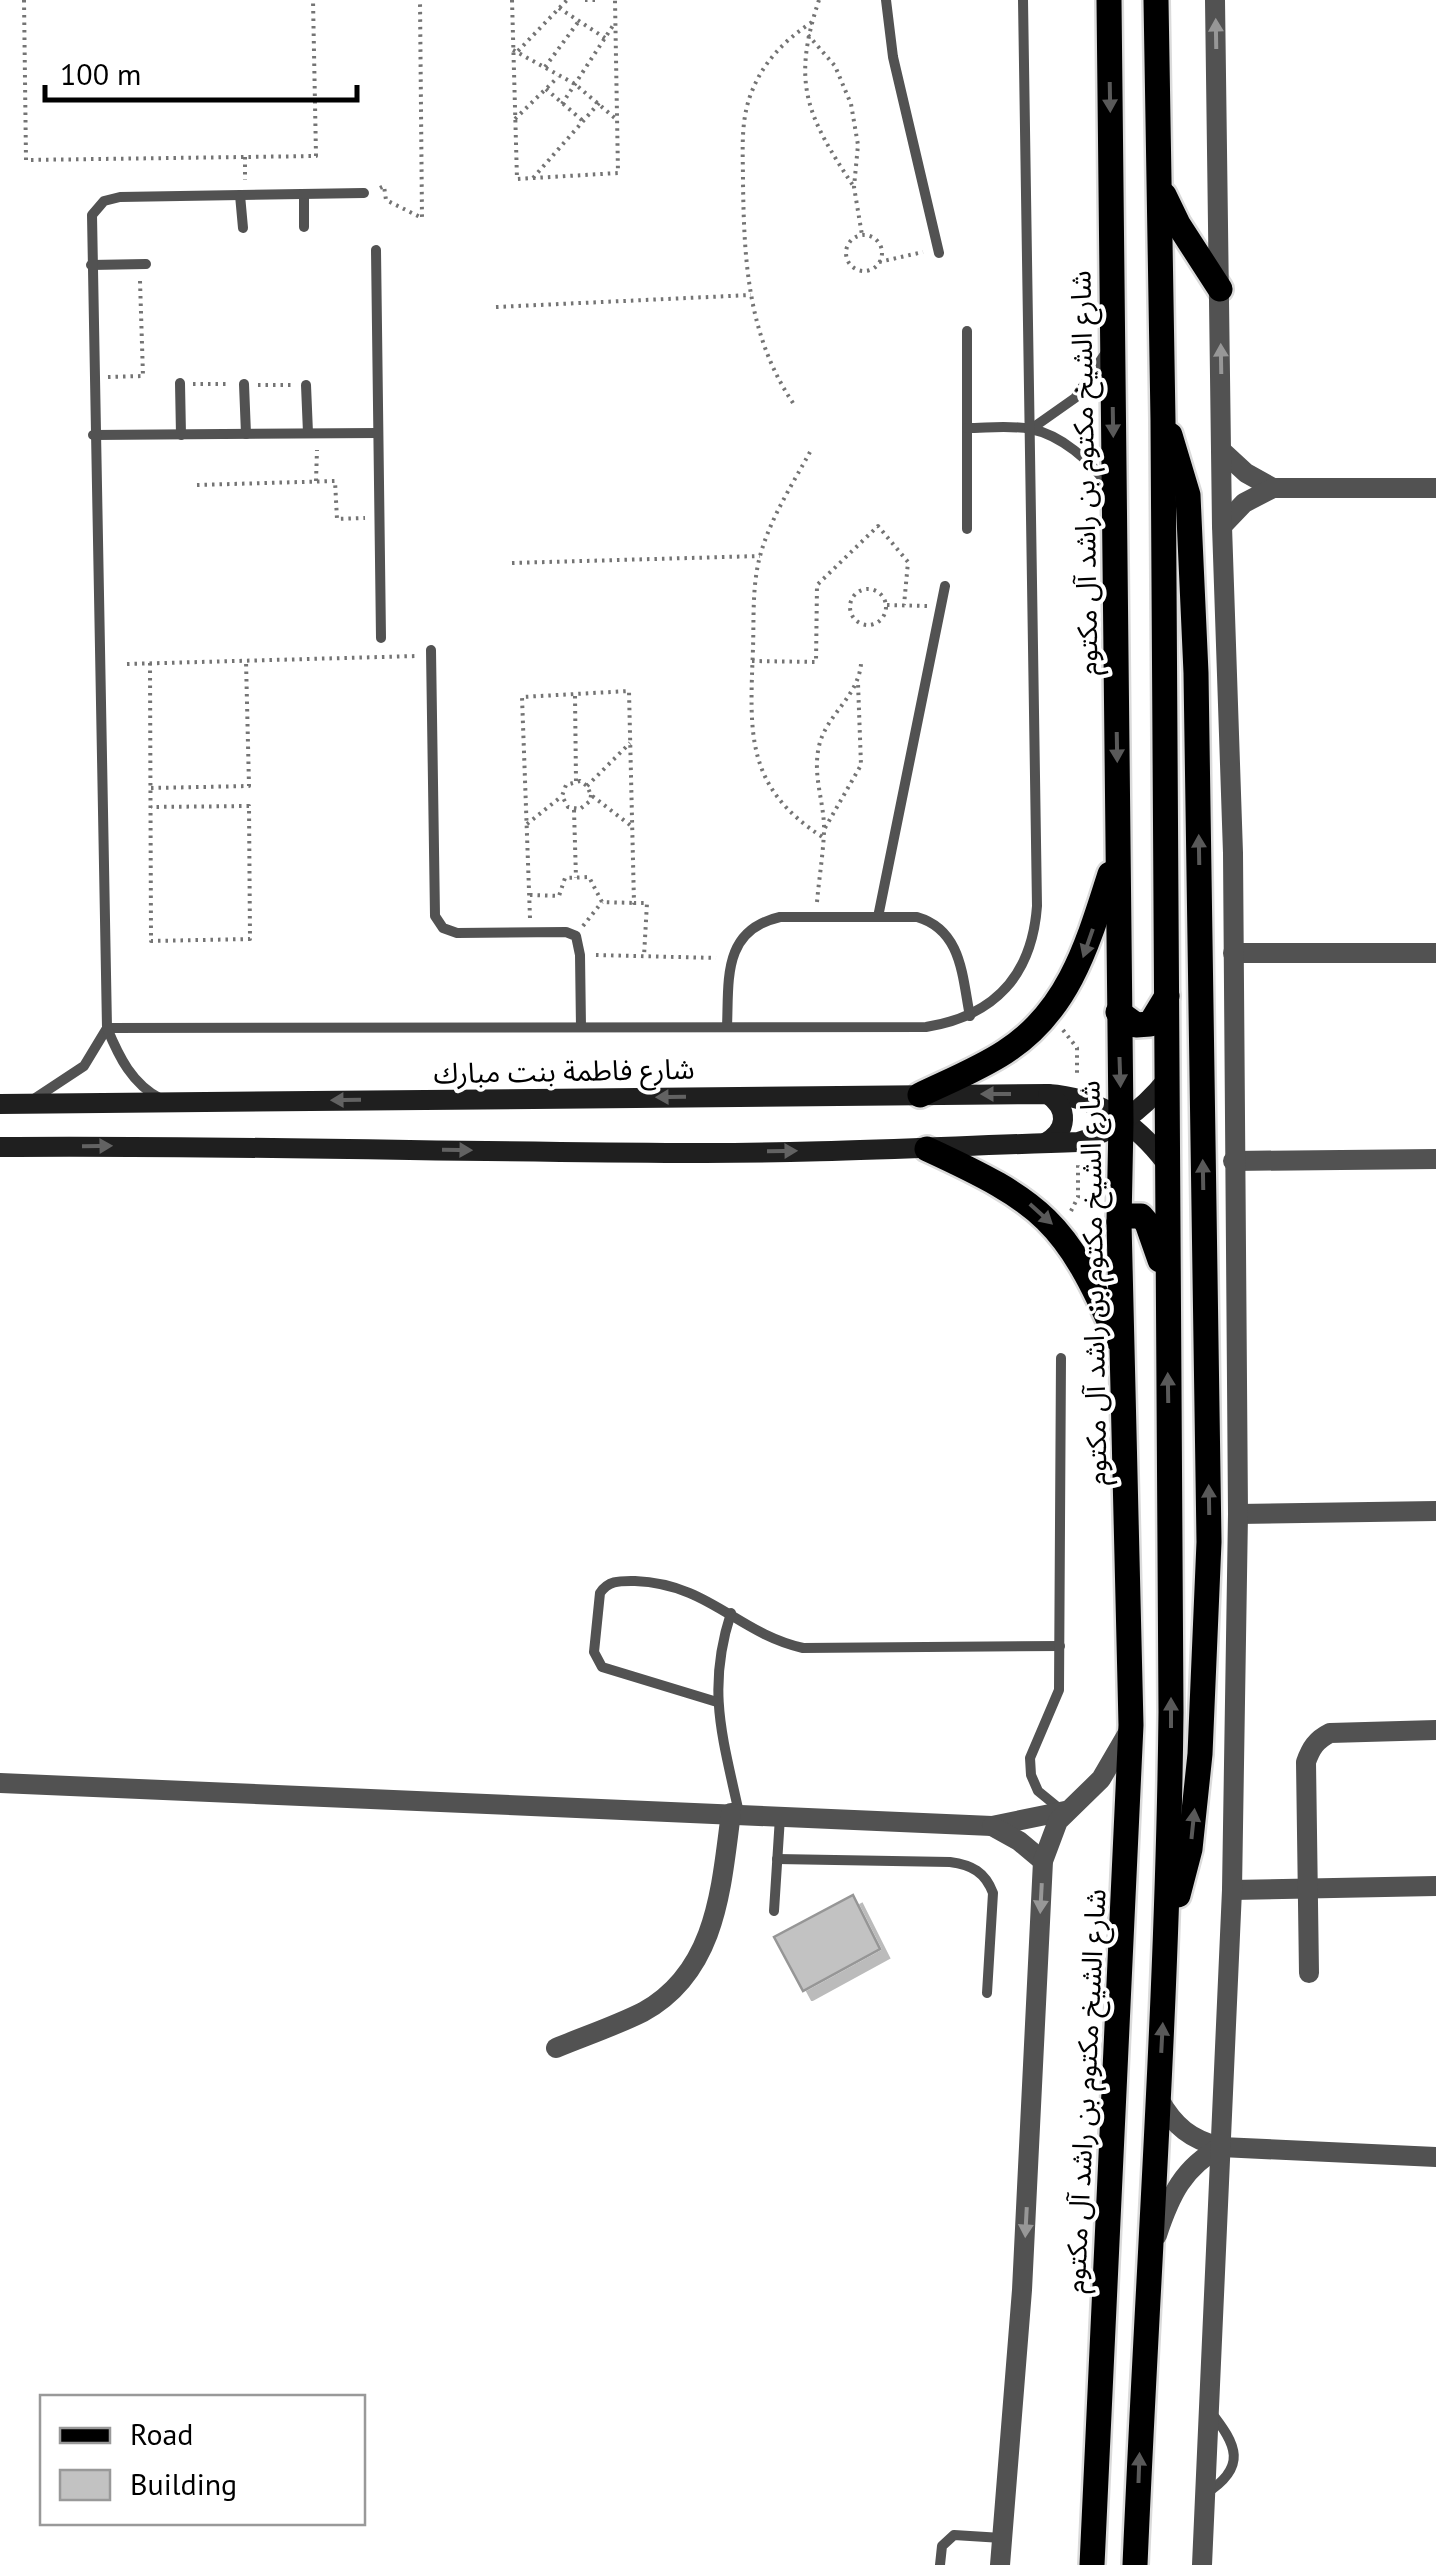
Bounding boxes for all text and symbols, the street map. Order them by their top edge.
one-way arrow [1207,17,1223,49]
scale bar [45,40,358,102]
text: 100 m [60,54,141,93]
one-way arrow [1102,82,1118,114]
street label: شارع الشيخ مكتوم بن راشد آل مكتوم [1061,270,1109,676]
one-way arrow [1212,342,1228,374]
one-way arrow [1105,407,1121,439]
one-way arrow [1109,732,1125,764]
one-way arrow [1190,833,1206,865]
one-way arrow [1080,929,1095,959]
street label: شارع فاطمة بنت مبارك [433,1050,695,1094]
one-way arrow [1113,1057,1129,1089]
street label: شارع الشيخ مكتوم بن راشد آل مكتوم [1070,1080,1118,1486]
one-way arrow [980,1086,1012,1102]
one-way arrow [655,1089,687,1105]
one-way arrow [330,1092,362,1108]
one-way arrow [82,1138,114,1154]
one-way arrow [442,1142,474,1158]
one-way arrow [767,1143,799,1159]
one-way arrow [1195,1158,1211,1190]
one-way arrow [1029,1202,1053,1225]
one-way arrow [1160,1372,1176,1404]
one-way arrow [1200,1483,1216,1515]
one-way arrow [1163,1697,1179,1729]
one-way arrow [1185,1808,1201,1840]
one-way arrow [1033,1882,1049,1914]
street label: شارع الشيخ مكتوم بن راشد آل مكتوم [1055,1888,1117,2294]
one-way arrow [1154,2022,1170,2054]
one-way arrow [1018,2207,1034,2239]
legend [40,2395,365,2525]
text: Road [130,2414,194,2453]
one-way arrow [1131,2451,1147,2483]
text: Building [130,2464,237,2503]

